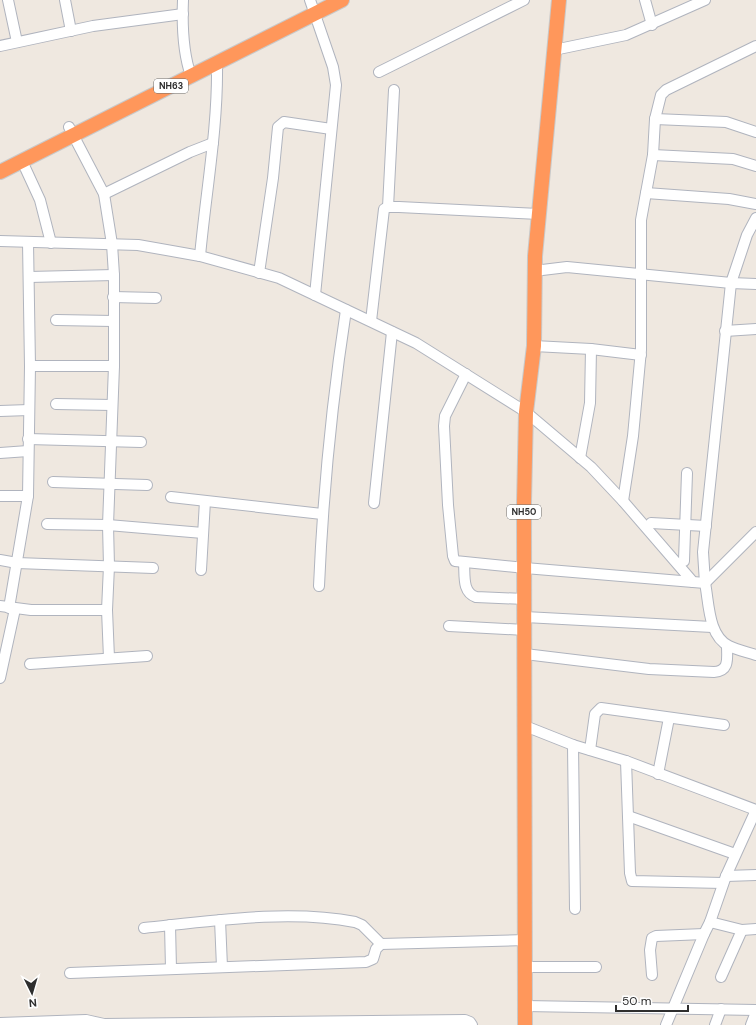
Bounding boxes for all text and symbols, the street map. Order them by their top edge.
road number: NH63 [154,79,188,93]
road number: NH50 [507,505,541,519]
north arrow [12,973,52,1013]
scale bar [616,987,688,1013]
text: 50 m [622,993,651,1009]
text: N [28,996,37,1010]

